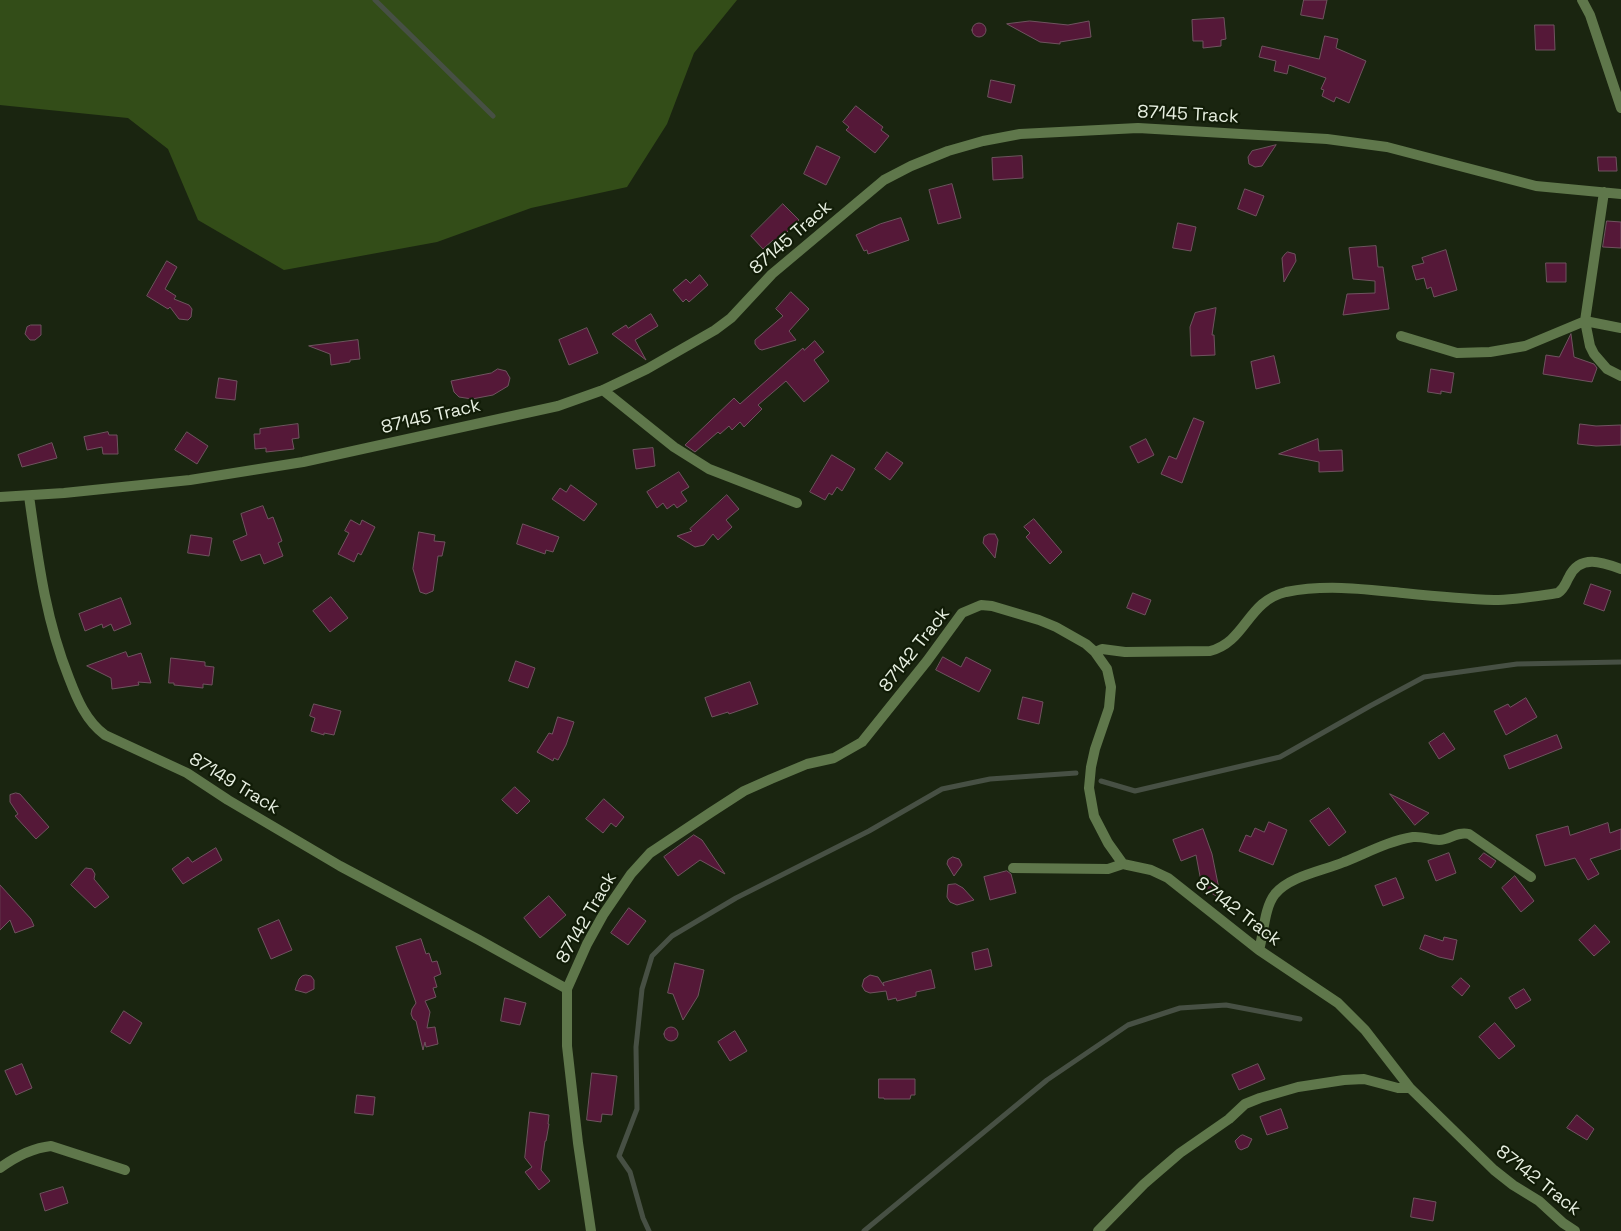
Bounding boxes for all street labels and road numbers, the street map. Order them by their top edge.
street label: 87145 Track [1137,102,1239,128]
street label: 87145 Track [746,197,836,279]
street label: 87145 Track [379,395,483,439]
street label: 87142 Track [875,603,955,697]
street label: 87149 Track [185,749,283,819]
street label: 87142 Track [552,869,622,967]
street label: 87142 Track [1191,873,1285,951]
street label: 87142 Track [1491,1141,1585,1221]

